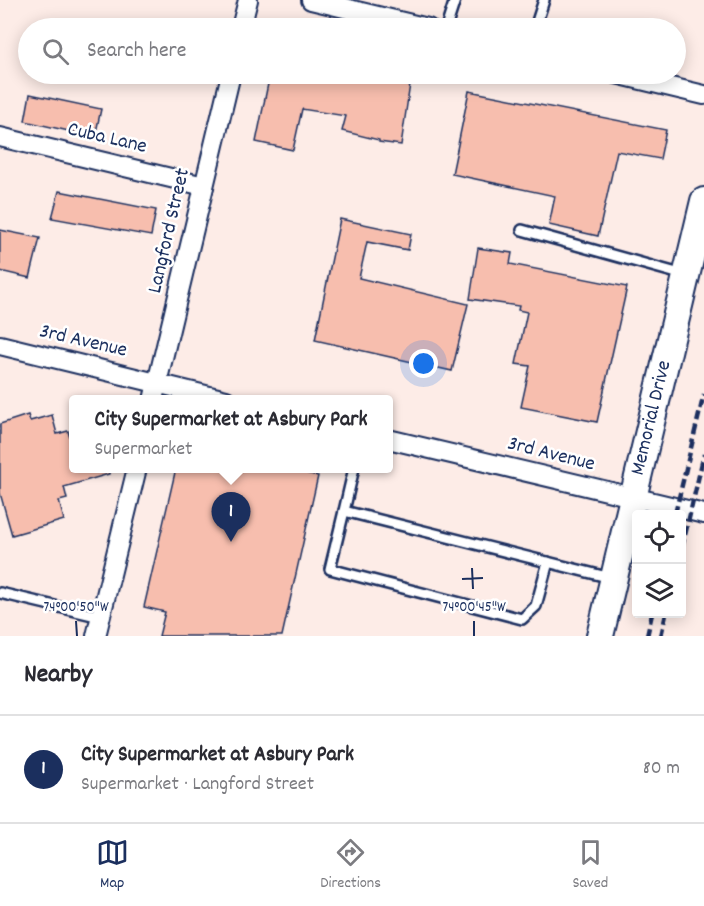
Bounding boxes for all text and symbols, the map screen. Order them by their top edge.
search box [18,18,686,84]
icon: search [39,35,72,68]
text: Search here [87,36,186,67]
street label: Cuba Lane [64,115,150,163]
street label: Langford Street [141,165,199,297]
street label: 3rd Avenue [36,317,130,367]
your location [409,349,438,378]
street label: Memorial Drive [624,358,680,479]
popup [69,395,393,473]
text: City Supermarket at Asbury Park [95,405,367,436]
street label: 3rd Avenue [504,430,598,480]
text: Supermarket [95,436,192,464]
pin: 1 [212,492,250,542]
map controls [632,510,686,618]
button: locate [632,510,686,564]
button: layers [632,564,686,618]
text: 74°00'50"W [43,597,109,619]
text: 74°00'45"W [442,597,506,619]
text: Nearby [24,657,92,694]
text: City Supermarket at Asbury Park [81,740,354,771]
text: 1 [41,755,46,783]
text: 80 m [643,755,680,783]
text: Supermarket · Langford Street [81,771,314,799]
tab: Map [96,836,129,895]
tab: Directions [320,836,381,895]
tab: Saved [572,836,608,895]

